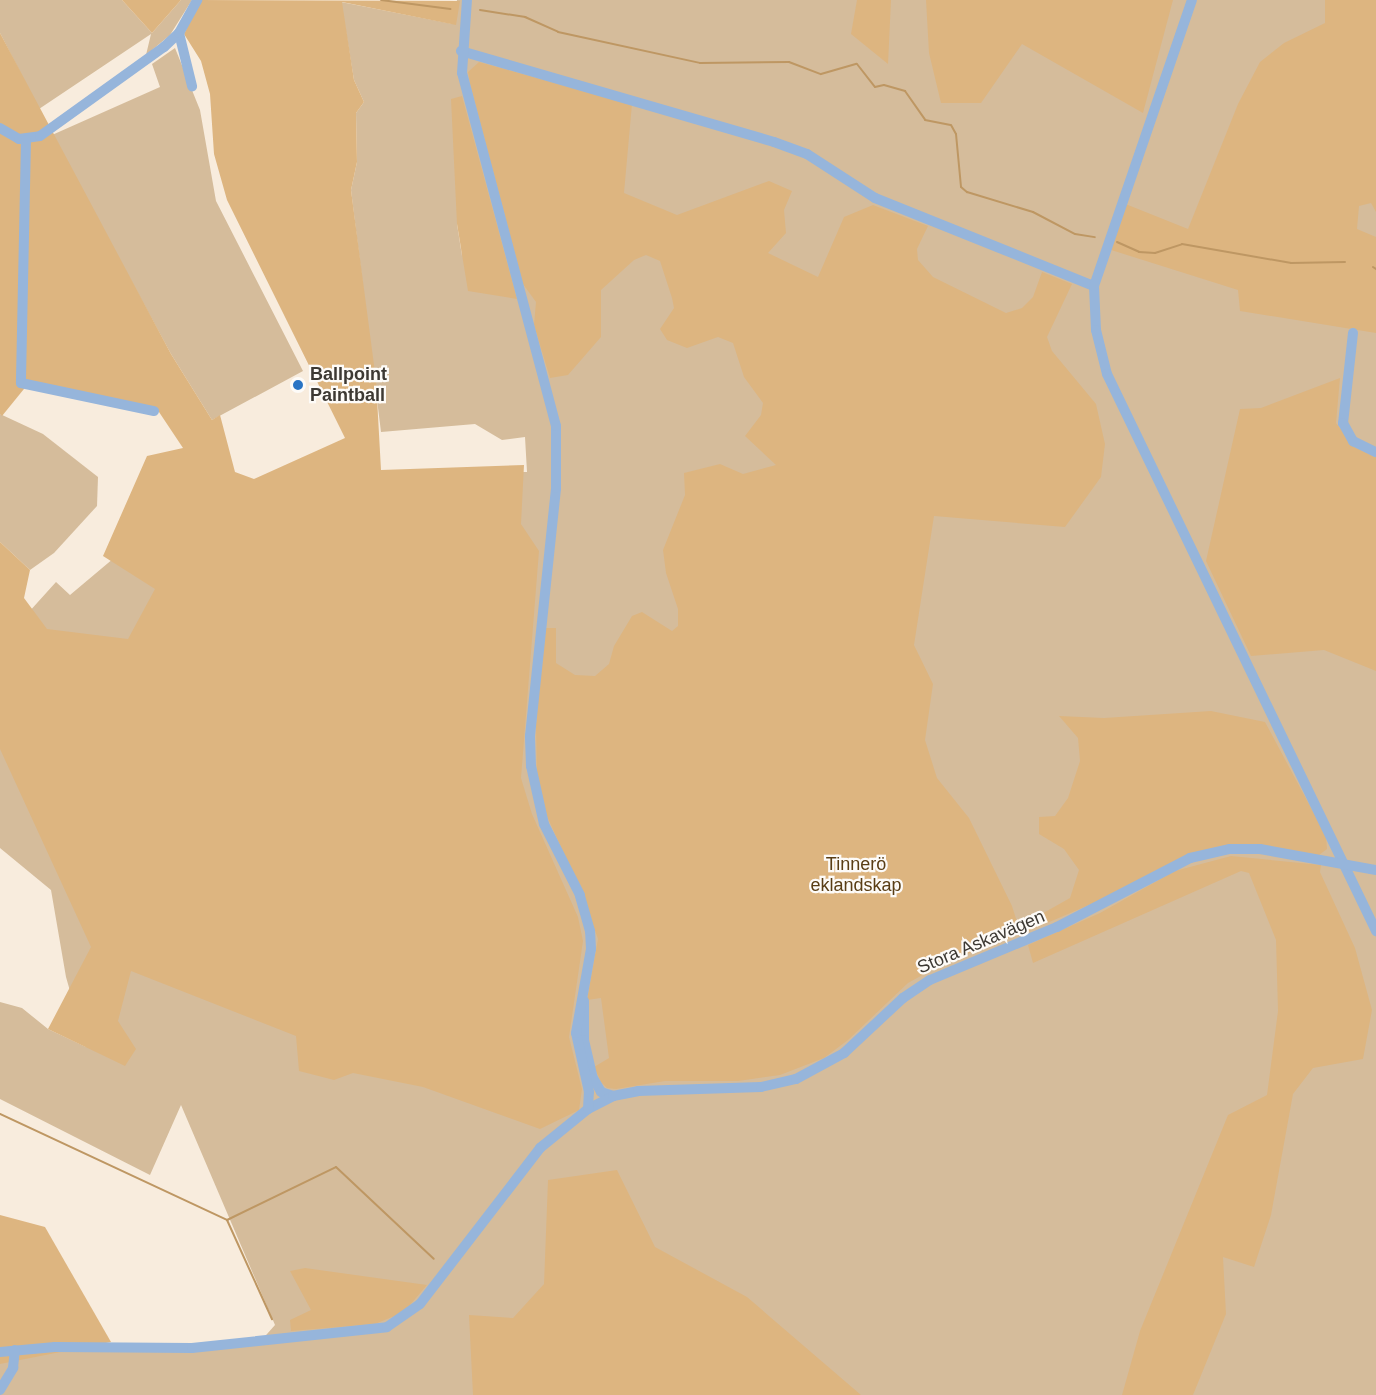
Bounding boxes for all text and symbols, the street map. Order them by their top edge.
place label: Ballpoint Paintball [310,364,387,406]
marker: Ballpoint Paintball [291,378,305,392]
park label: Tinnerö eklandskap [810,854,902,896]
street label: Stora Askavägen [914,905,1048,979]

